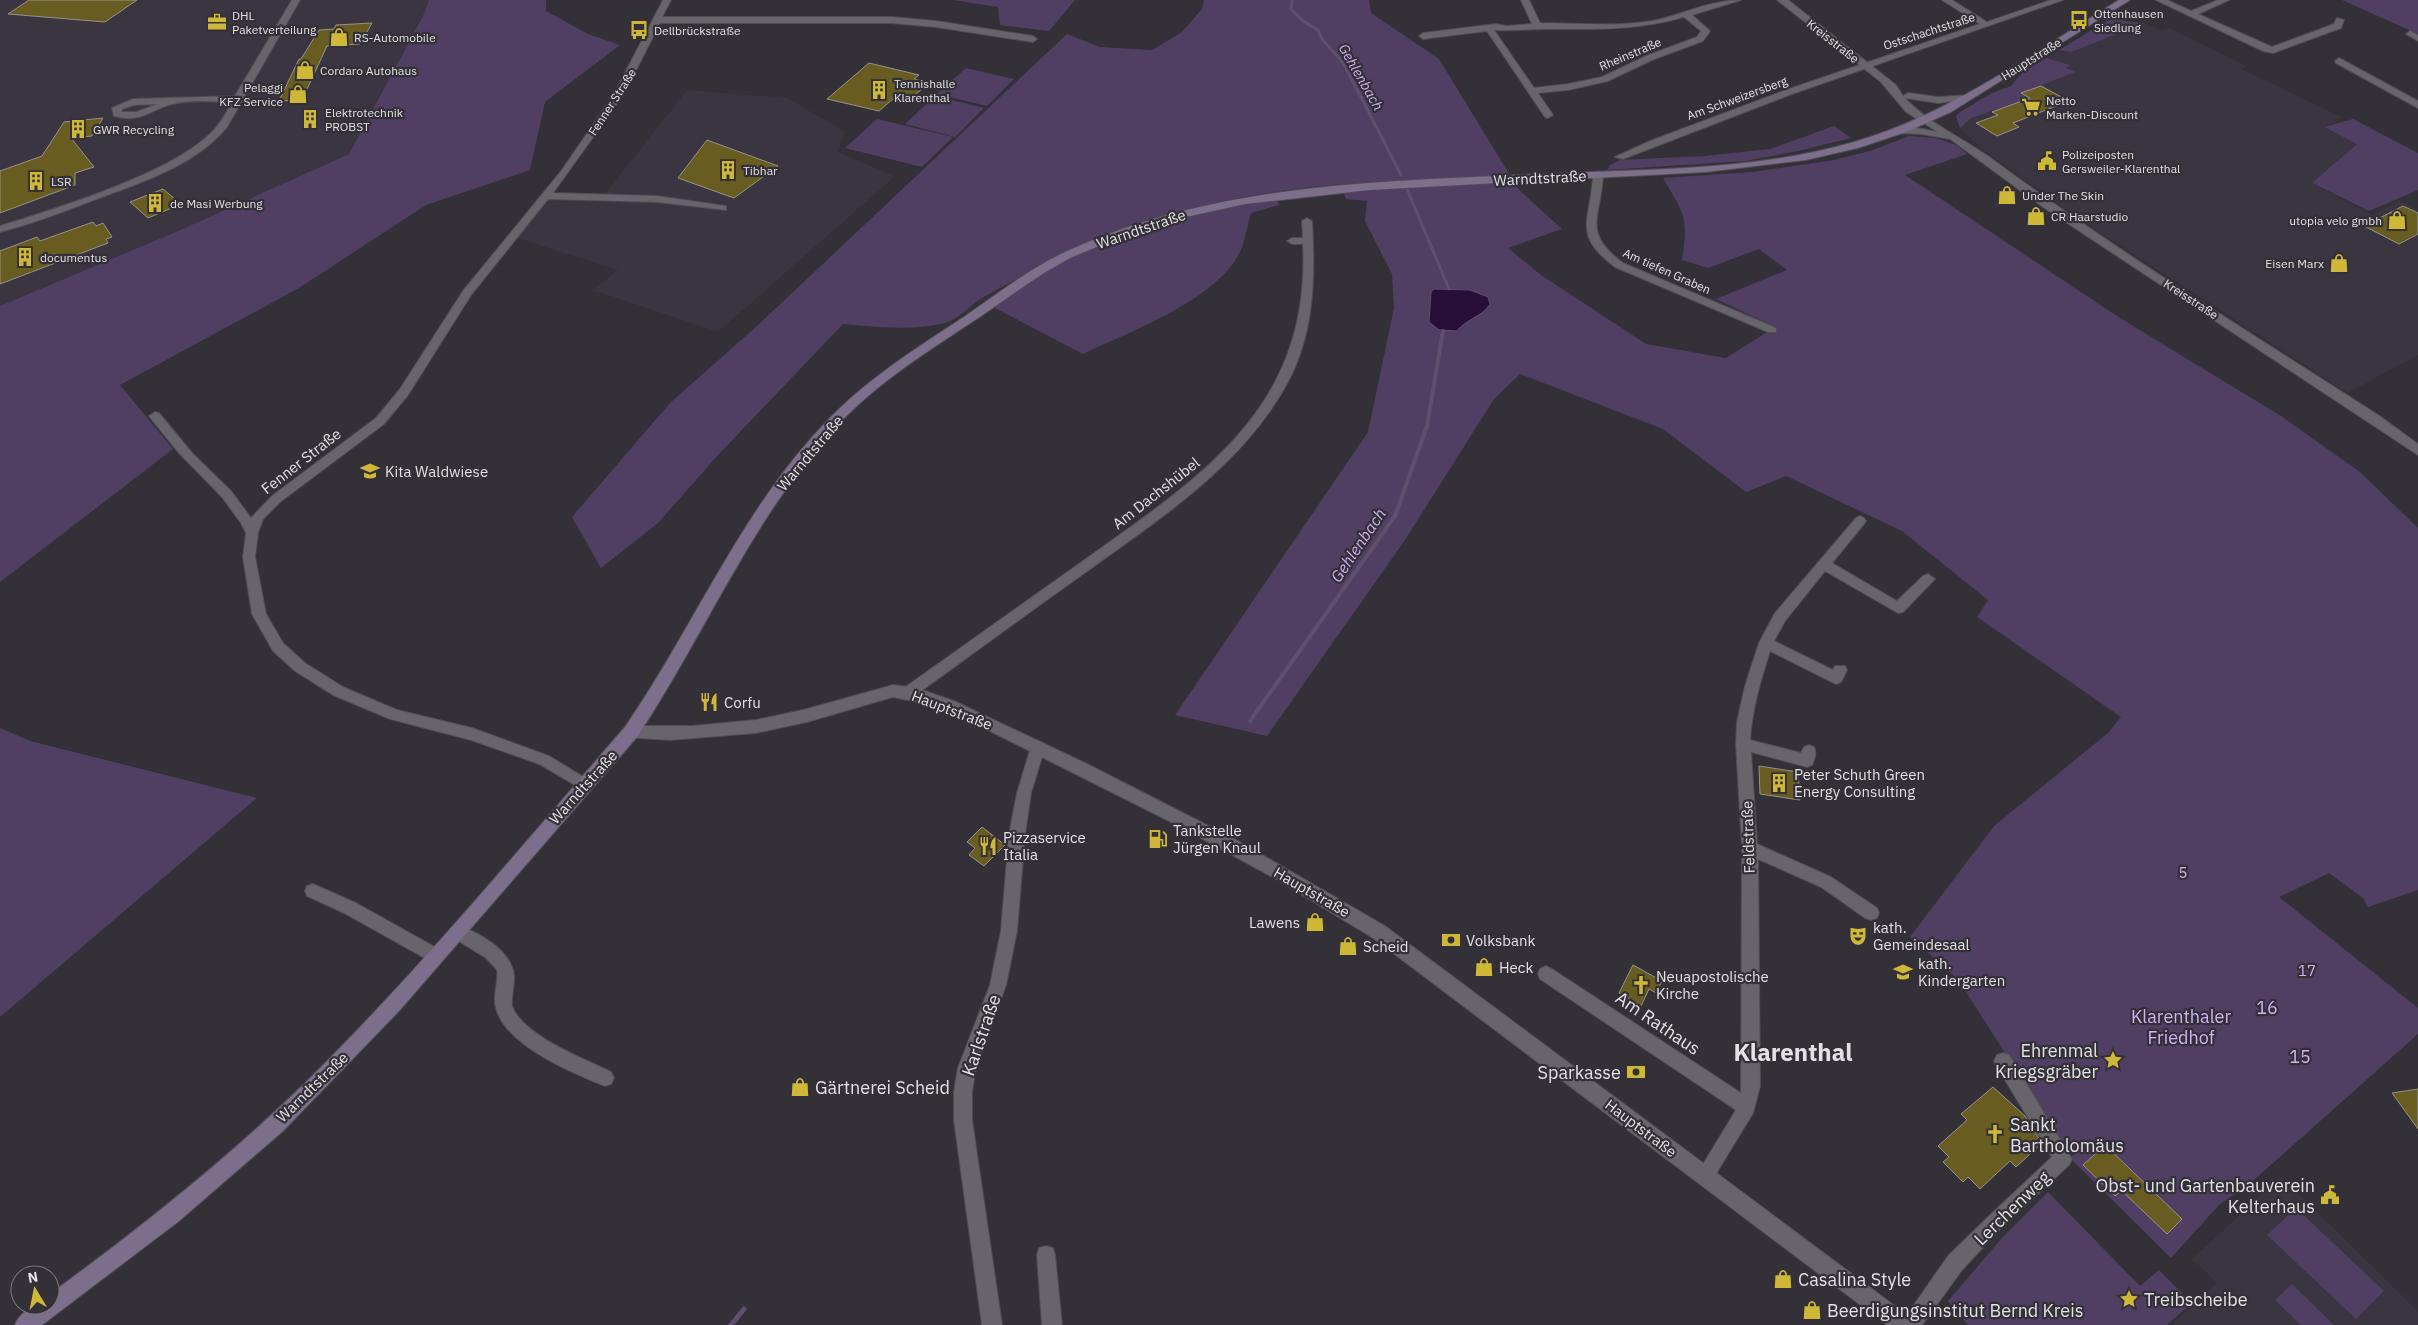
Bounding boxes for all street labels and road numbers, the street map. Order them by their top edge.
street label: Ostschachtstraße [1881,9,1977,53]
street label: Kreisstraße [1804,16,1862,66]
street label: Rheinstraße [1597,34,1664,74]
street label: Hauptstraße [1998,34,2064,83]
street label: Fenner Straße [585,65,639,138]
street label: Am Schweizersberg [1685,73,1790,123]
street label: Warndtstraße [1493,166,1587,190]
street label: Warndtstraße [1094,205,1188,253]
street label: Am tiefen Graben [1621,245,1713,297]
street label: Kreisstraße [2161,276,2222,322]
street label: Warndtstraße [773,411,847,495]
street label: Fenner Straße [257,424,345,498]
street label: Am Dachshübel [1108,453,1204,533]
street label: Hauptstraße [909,686,995,734]
street label: Warndtstraße [545,746,621,828]
street label: Feldstraße [1737,800,1759,874]
street label: Hauptstraße [1271,863,1353,921]
street label: Am Rathaus [1611,986,1705,1060]
street label: Karlstraße [956,991,1006,1079]
street label: Warndtstraße [272,1048,352,1126]
street label: Hauptstraße [1601,1095,1681,1161]
street label: Lerchenweg [1969,1165,2055,1250]

